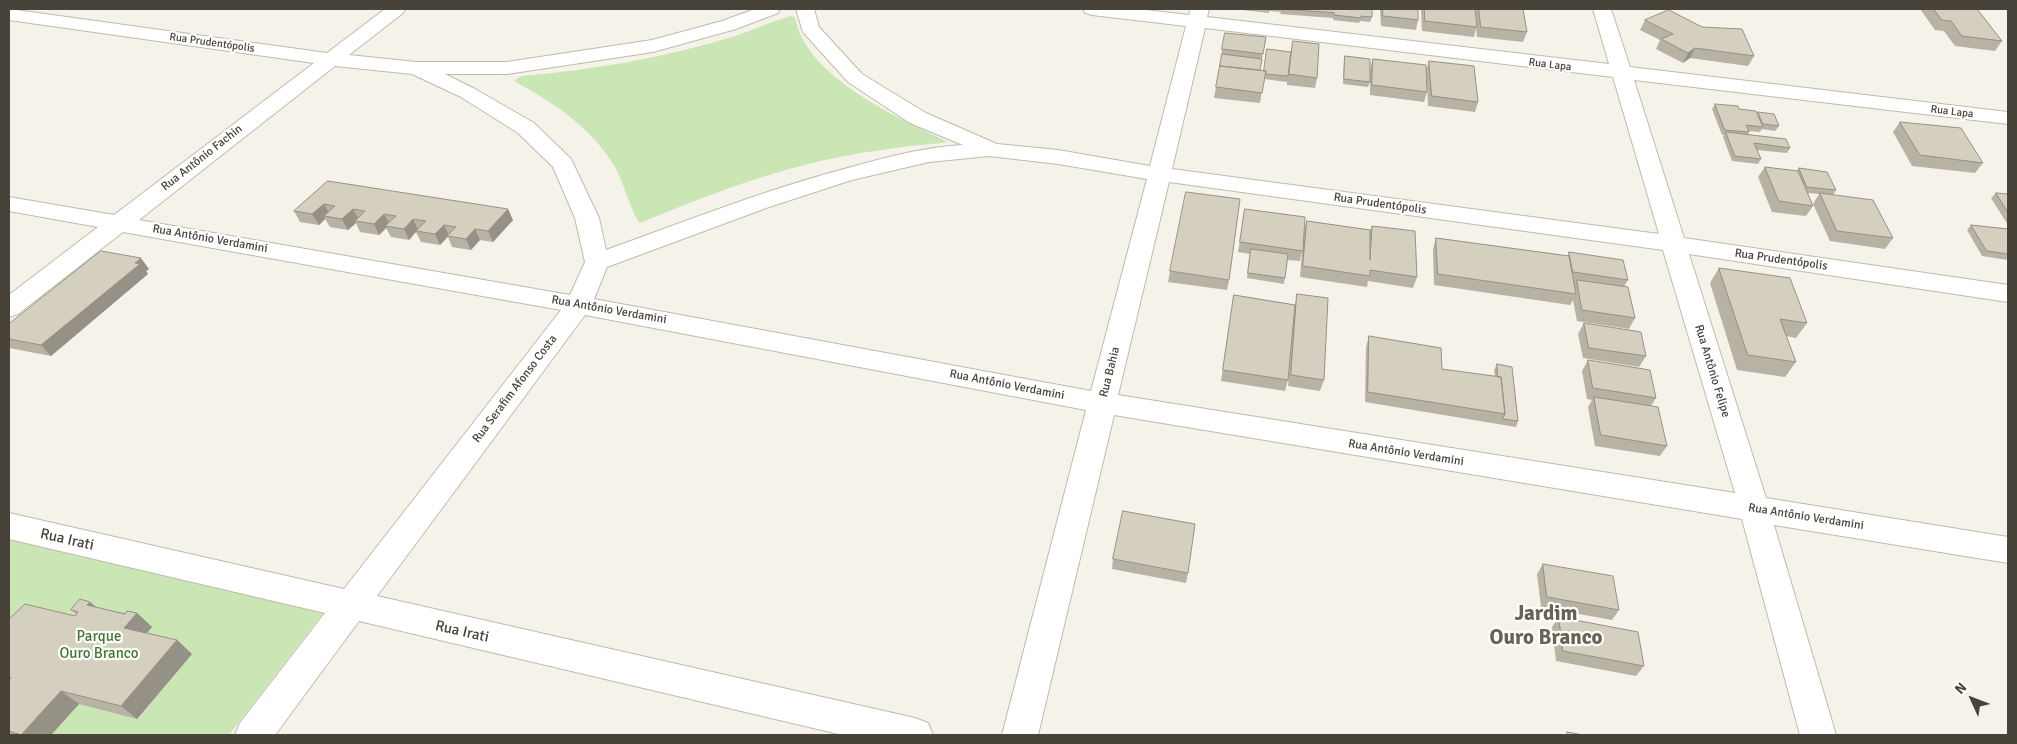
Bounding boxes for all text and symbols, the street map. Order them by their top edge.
street label: Rua Prudentópolis [169,30,255,56]
street label: Rua Lapa [1528,56,1572,74]
street label: Rua Lapa [1930,103,1974,121]
street label: Rua Antônio Fachin [159,122,245,194]
street label: Rua Prudentópolis [1333,190,1427,218]
street label: Rua Antônio Verdamini [151,222,269,256]
street label: Rua Prudentópolis [1734,246,1828,274]
street label: Rua Antônio Verdamini [550,293,668,327]
street label: Rua Antônio Felipe [1691,323,1733,419]
street label: Rua Serafim Afonso Costa [470,332,560,446]
street label: Rua Bahia [1097,345,1123,399]
street label: Rua Antônio Verdamini [948,367,1066,403]
street label: Rua Antônio Verdamini [1347,437,1465,469]
street label: Rua Antônio Verdamini [1747,501,1865,533]
street label: Rua Irati [38,525,96,555]
district label: Jardim Ouro Branco [1489,601,1603,651]
street label: Rua Irati [433,617,491,647]
park label: Parque Ouro Branco [59,628,139,663]
north arrow [1947,674,1997,724]
text: N [1951,679,1970,698]

